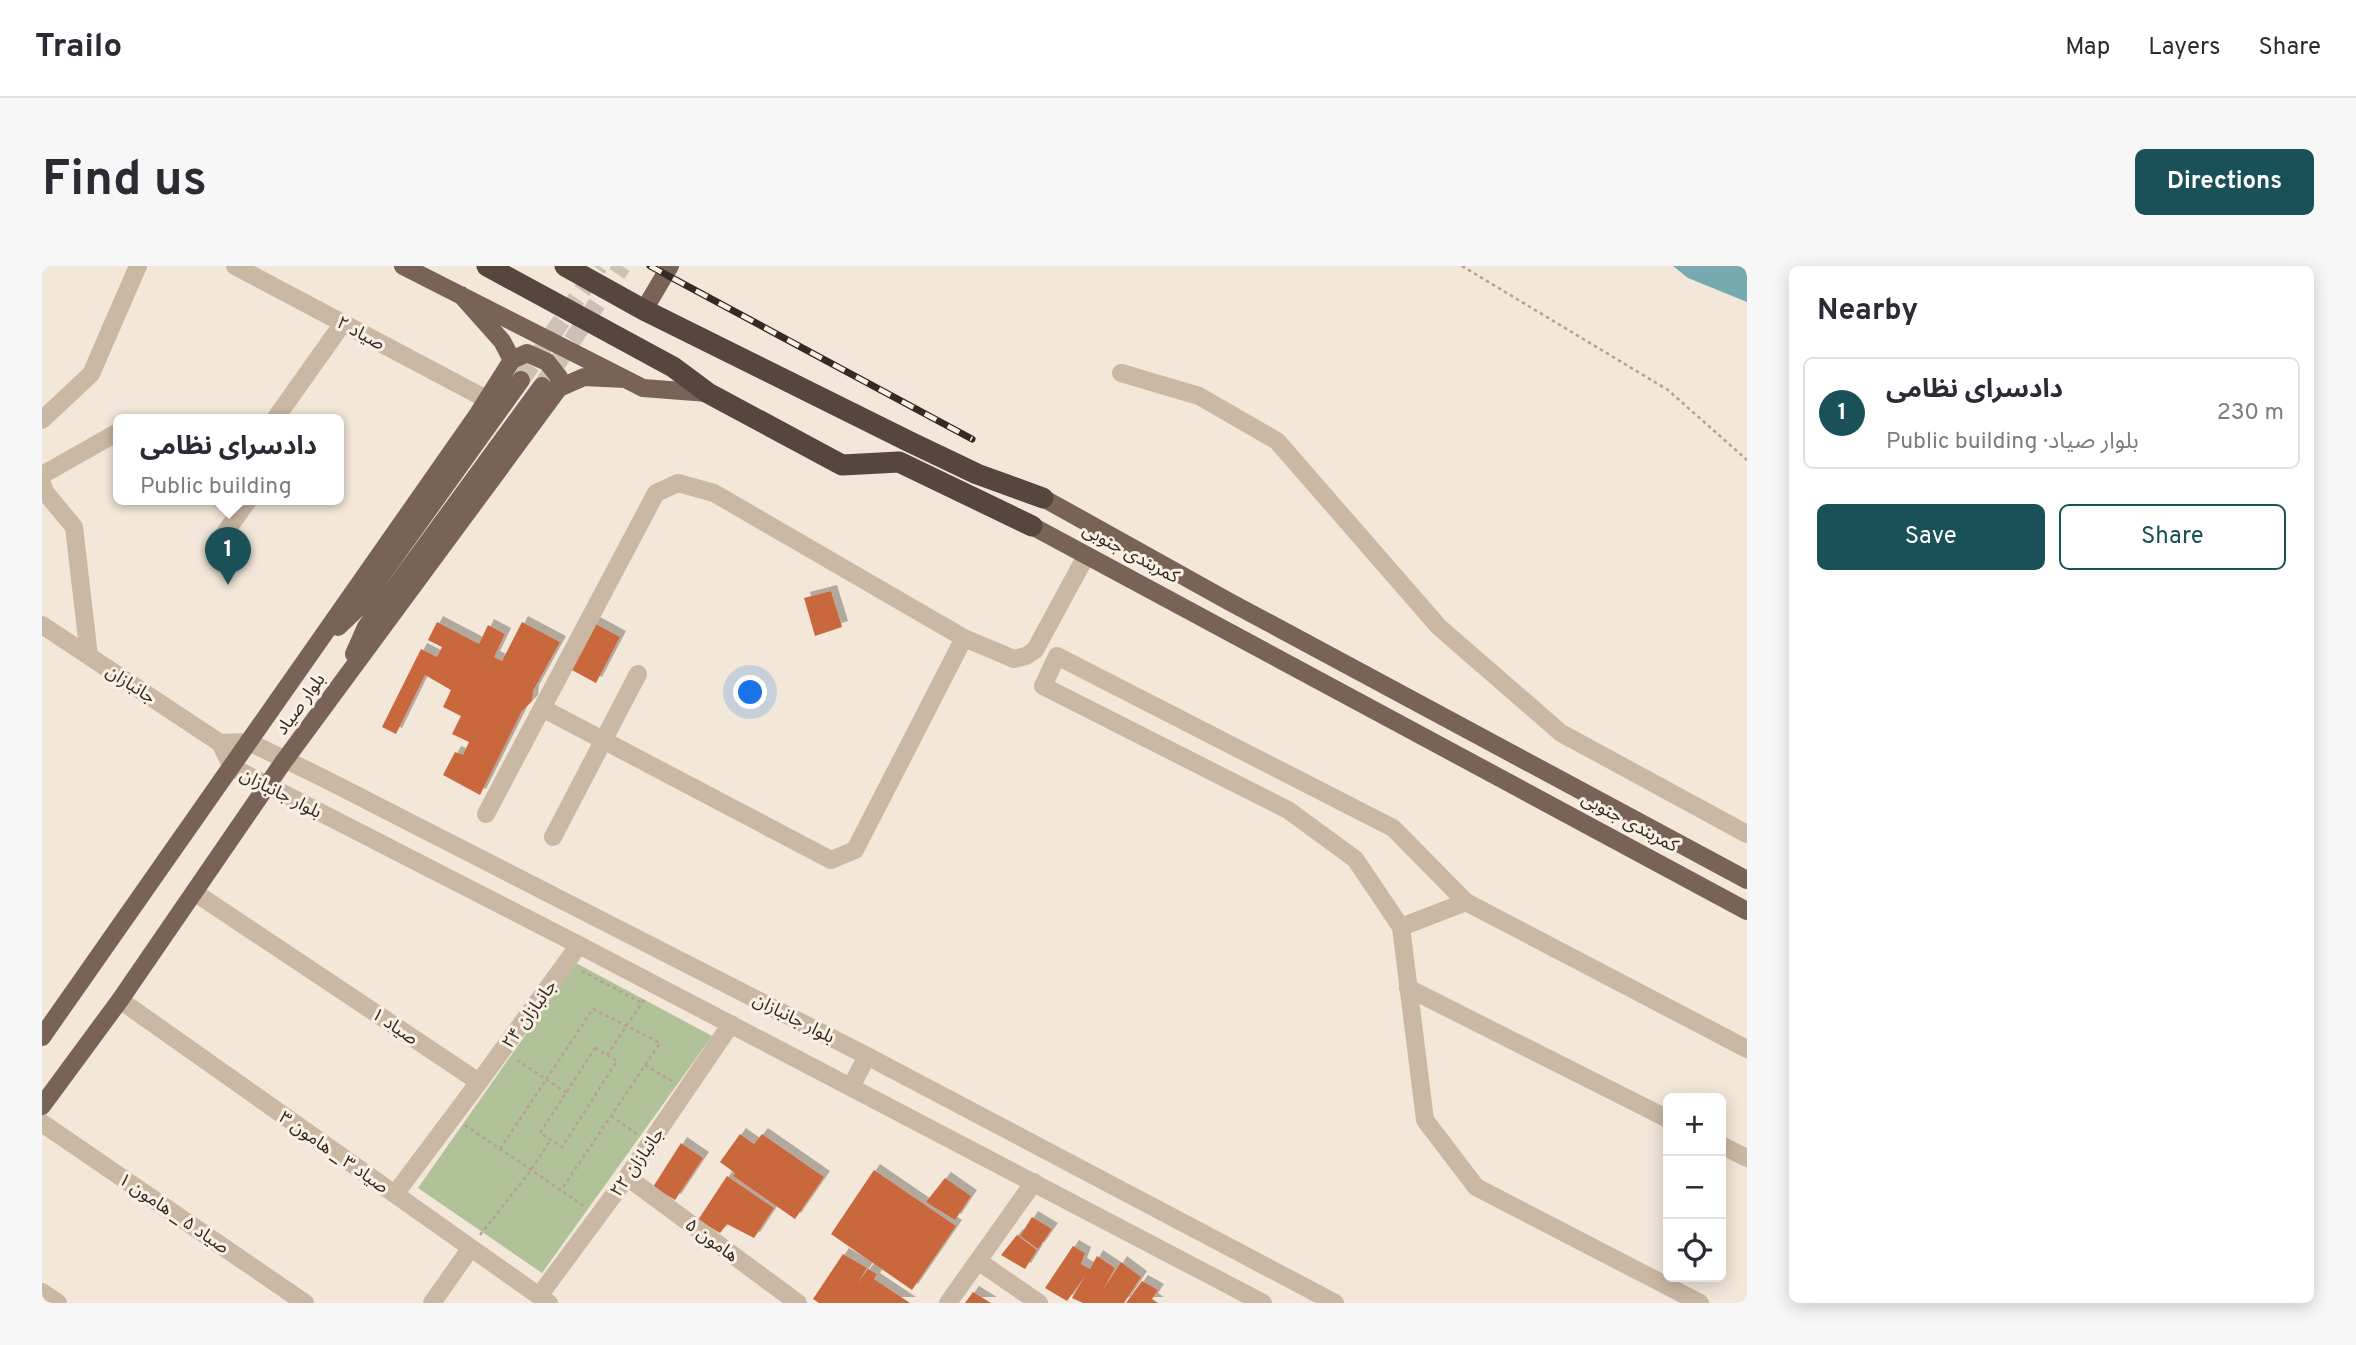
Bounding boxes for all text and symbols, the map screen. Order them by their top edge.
text: Trailo [35,27,122,69]
text: Map [2065,33,2110,63]
text: Layers [2148,33,2220,63]
text: Share [2258,33,2321,63]
button: Directions [2135,149,2314,215]
text: Find us [42,151,207,213]
text: Nearby [1817,293,1918,330]
street label: صیاد ۲ [332,312,388,357]
text: دادسرای نظامی [1886,374,2063,407]
text: 1 [1837,399,1847,428]
text: 230 m [2217,399,2284,428]
popup [113,414,344,505]
text: Public building · بلوار صیاد [1886,428,2139,457]
text: دادسرای نظامی [140,431,317,464]
text: Public building [140,473,292,502]
button: Save [1817,504,2045,570]
button: Share [2059,504,2286,570]
street label: کمربندی جنوبی [1078,519,1183,590]
pin: 1 [205,527,251,585]
street label: جانبازان [101,661,159,710]
street label: بلوار صیاد [271,670,331,740]
your location [733,675,767,709]
street label: بلوار جانبازان [236,764,325,825]
street label: کمربندی جنوبی [1577,788,1682,859]
street label: جانبازان ۲۴ [497,976,563,1054]
street label: بلوار جانبازان [749,989,838,1050]
street label: صیاد ۱ [366,1003,422,1051]
map controls [1663,1093,1726,1282]
button: + [1663,1093,1726,1156]
street label: صیاد ۳ _ هامون ۳ [274,1107,393,1200]
street label: جانبازان ۲۲ [606,1124,671,1202]
button: − [1663,1156,1726,1219]
street label: صیاد ۵ _ هامون ۱ [113,1169,233,1260]
street label: هامون ۵ [680,1214,742,1268]
button: locate [1663,1219,1726,1282]

